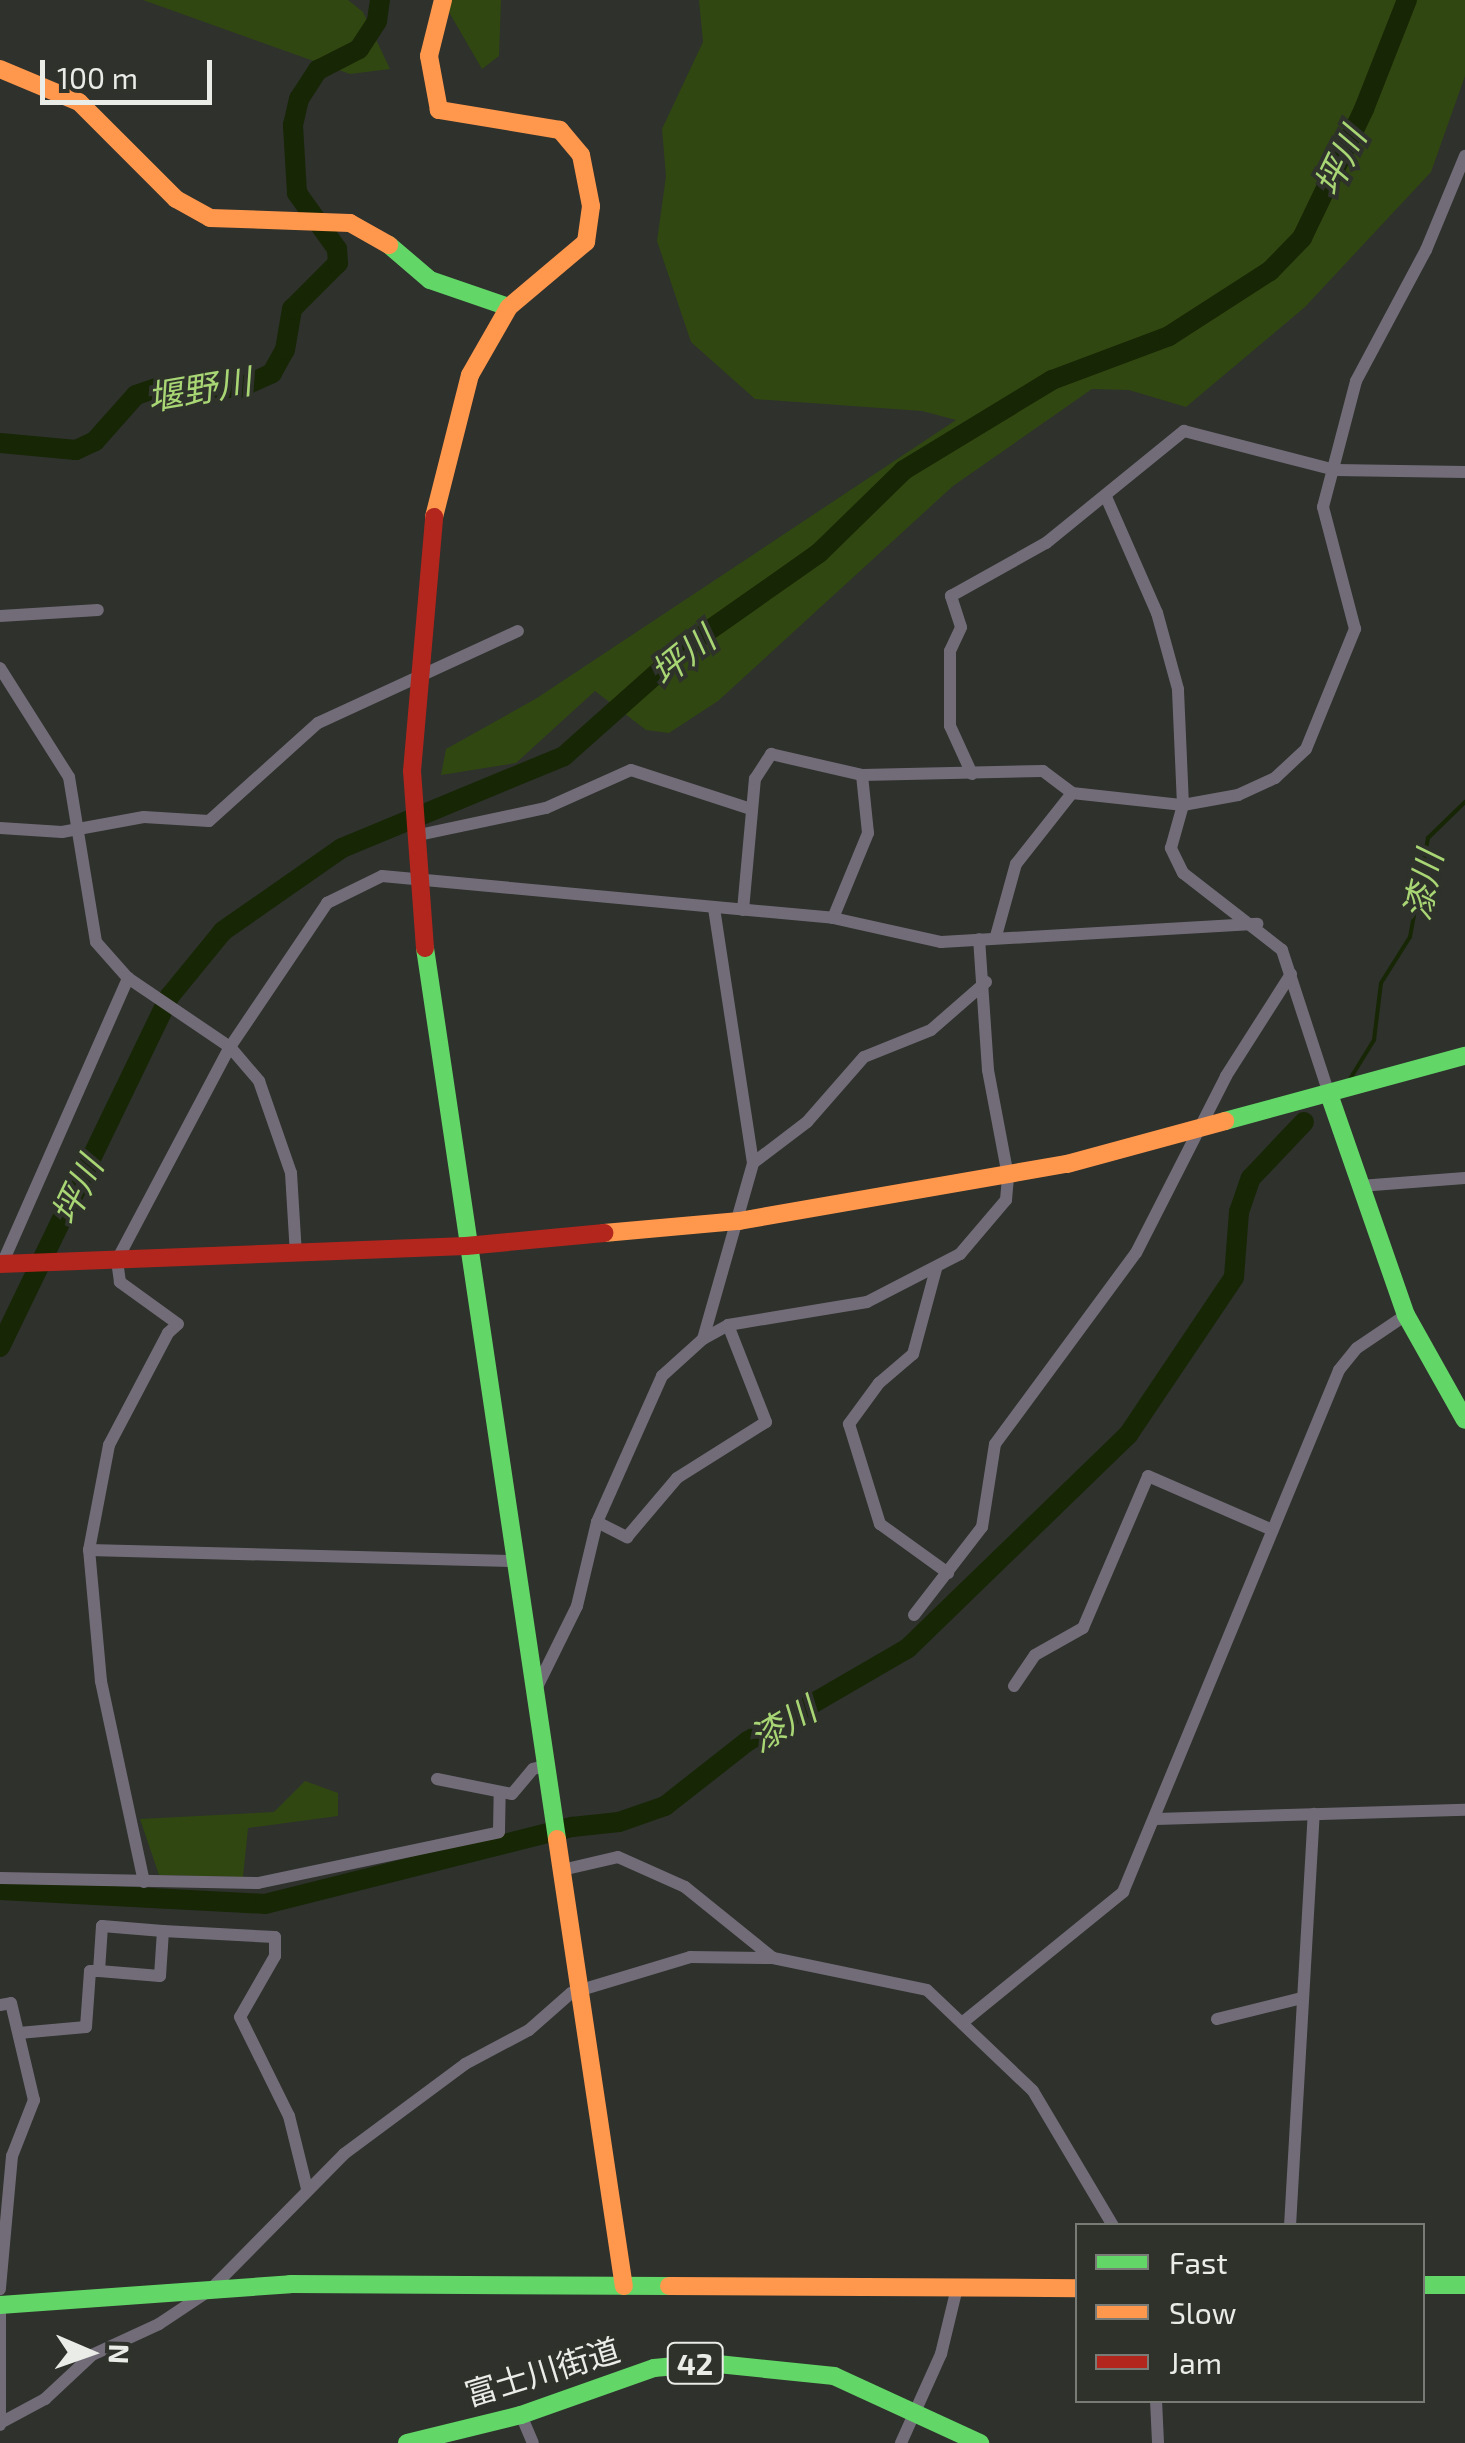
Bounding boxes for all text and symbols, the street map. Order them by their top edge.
scale bar [45,40,218,102]
text: 100 m [57,59,138,95]
water label: 坪川 [1305,120,1373,202]
water label: 堰野川 [144,358,254,418]
water label: 坪川 [642,617,722,693]
water label: 漆川 [1394,846,1450,924]
water label: 坪川 [42,1149,110,1231]
water label: 漆川 [741,1687,823,1759]
legend [1075,2223,1425,2403]
text: Fast [1169,2244,1228,2280]
text: Slow [1169,2294,1236,2330]
north arrow [40,2303,140,2403]
street label: 富士川街道 [460,2329,624,2413]
road number: 42 [665,2338,725,2388]
text: N [103,2343,137,2365]
text: Jam [1169,2344,1222,2380]

